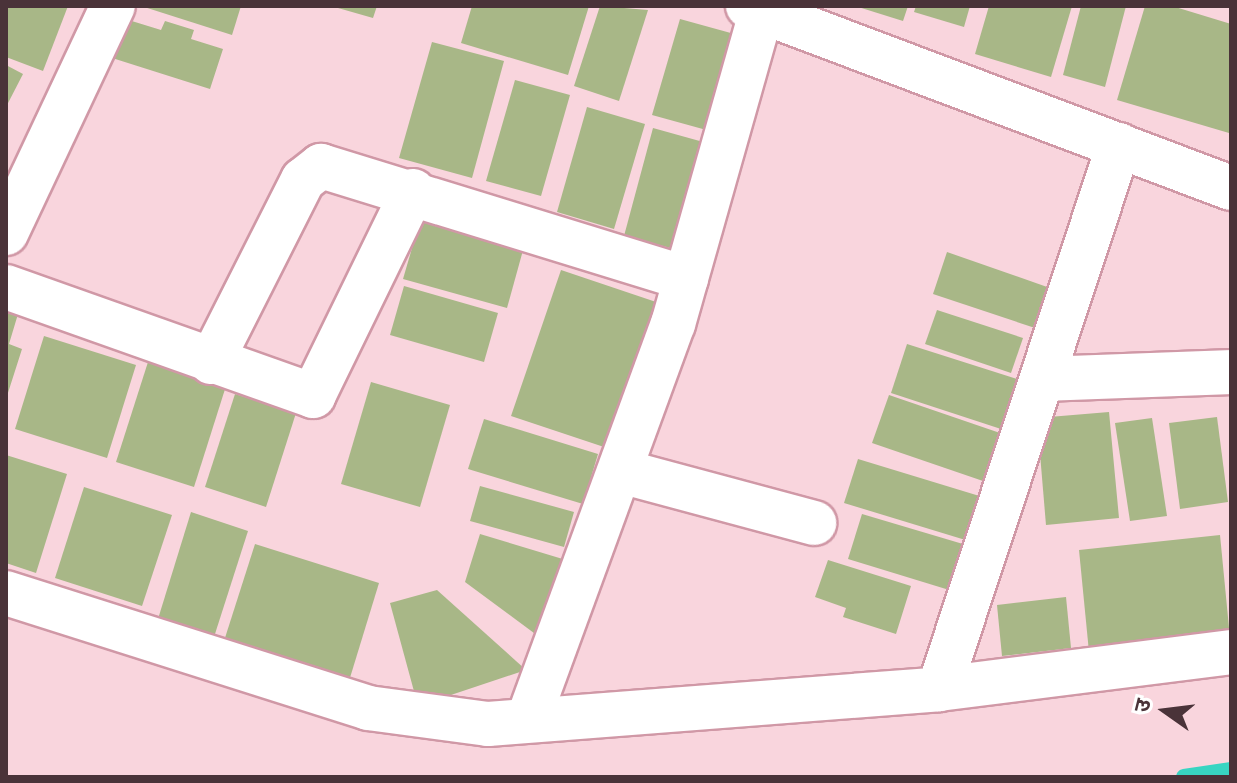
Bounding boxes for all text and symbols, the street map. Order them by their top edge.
north arrow [1125,671,1205,751]
text: उ [1126,695,1158,715]

